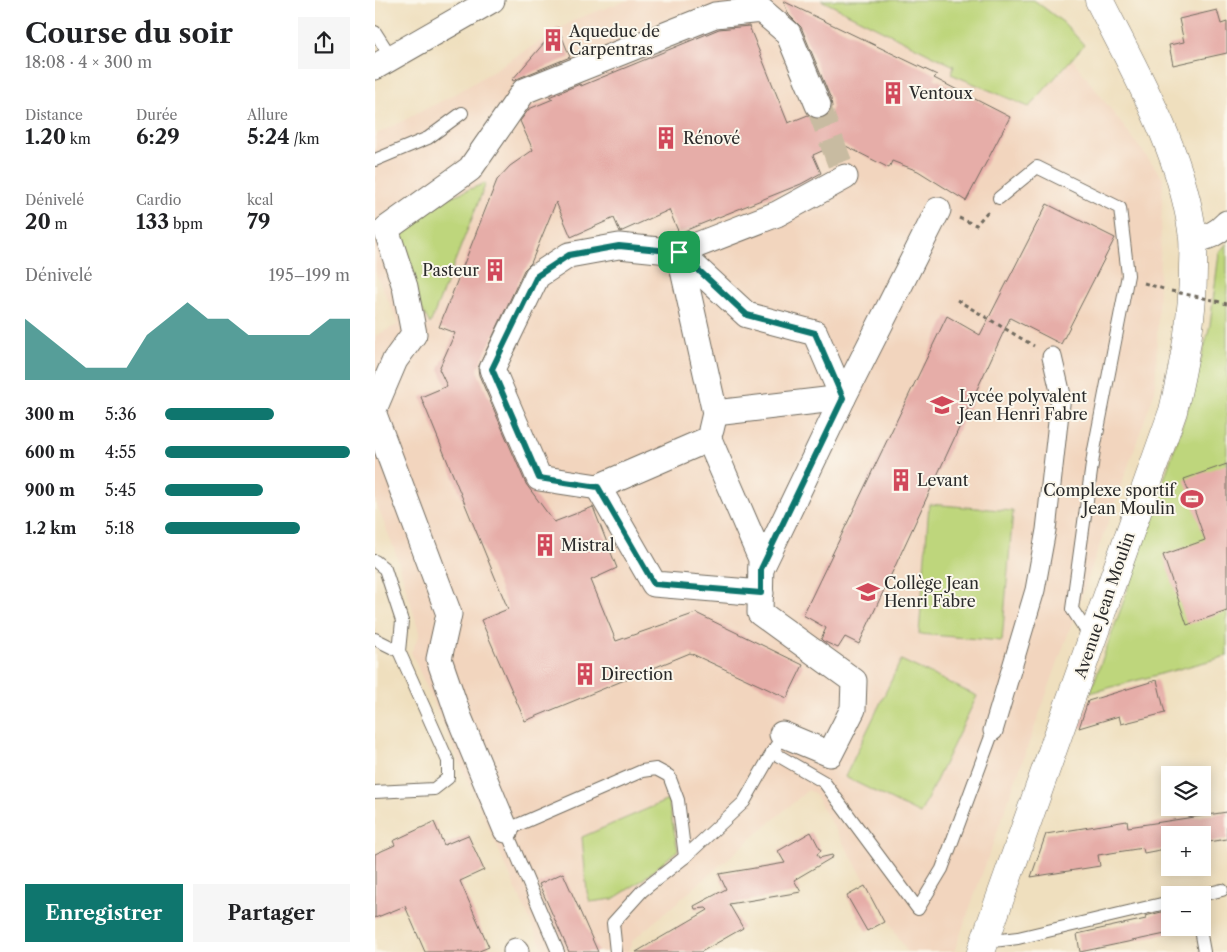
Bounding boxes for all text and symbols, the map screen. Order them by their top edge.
text: Course du soir [25,16,233,50]
button: share [298,17,350,69]
place label: Aqueduc de Carpentras [568,21,660,59]
building icon: Aqueduc de Carpentras [540,27,566,53]
text: 18:08 · 4 × 300 m [25,52,152,72]
building icon: Ventoux [880,80,906,106]
place label: Ventoux [908,83,973,103]
text: Distance [25,106,83,124]
text: Durée [136,106,177,124]
text: Allure [247,106,288,124]
text: 1.20 [25,124,66,149]
text: 6:29 [136,124,180,149]
text: 5:24 [247,124,290,149]
building icon: Rénové [653,125,679,151]
place label: Rénové [683,128,740,148]
text: km [66,130,91,148]
text: /km [290,130,320,148]
text: Dénivelé [25,191,84,209]
text: Cardio [136,191,181,209]
text: kcal [247,191,273,209]
text: 20 [25,209,51,234]
text: 133 [136,209,169,234]
text: 79 [247,209,270,234]
text: m [51,215,68,233]
text: bpm [169,215,203,233]
pin [658,231,700,273]
icon: arrive [665,238,693,266]
building icon: Pasteur [482,257,508,283]
place label: Pasteur [422,260,479,280]
text: Dénivelé [25,265,93,285]
text: 195–199 m [269,265,350,285]
place label: Lycée polyvalent Jean Henri Fabre [956,386,1088,424]
school or university icon: Lycée polyvalent Jean Henri Fabre [929,392,955,418]
text: 300 m [25,404,74,424]
text: 5:36 [105,404,136,424]
text: 600 m [25,442,75,462]
text: 4:55 [105,442,136,462]
building icon: Levant [888,467,914,493]
place label: Levant [917,470,969,490]
text: 900 m [25,480,75,500]
text: 5:45 [105,480,136,500]
place label: Complexe sportif Jean Moulin [1043,480,1177,518]
sports icon: Complexe sportif Jean Moulin [1179,486,1205,512]
text: 1.2 km [25,518,77,538]
text: 5:18 [105,518,134,538]
street label: Avenue Jean Moulin [1069,529,1138,682]
building icon: Mistral [532,532,558,558]
place label: Mistral [561,535,615,555]
place label: Collège Jean Henri Fabre [884,573,979,611]
school or university icon: Collège Jean Henri Fabre [855,579,881,605]
building icon: Direction [572,661,598,687]
place label: Direction [601,664,673,684]
map controls [1161,766,1211,936]
button: layers [1161,766,1211,816]
button: + [1161,826,1211,876]
button: Enregistrer [25,884,183,942]
button: Partager [193,884,350,942]
button: − [1161,886,1211,936]

